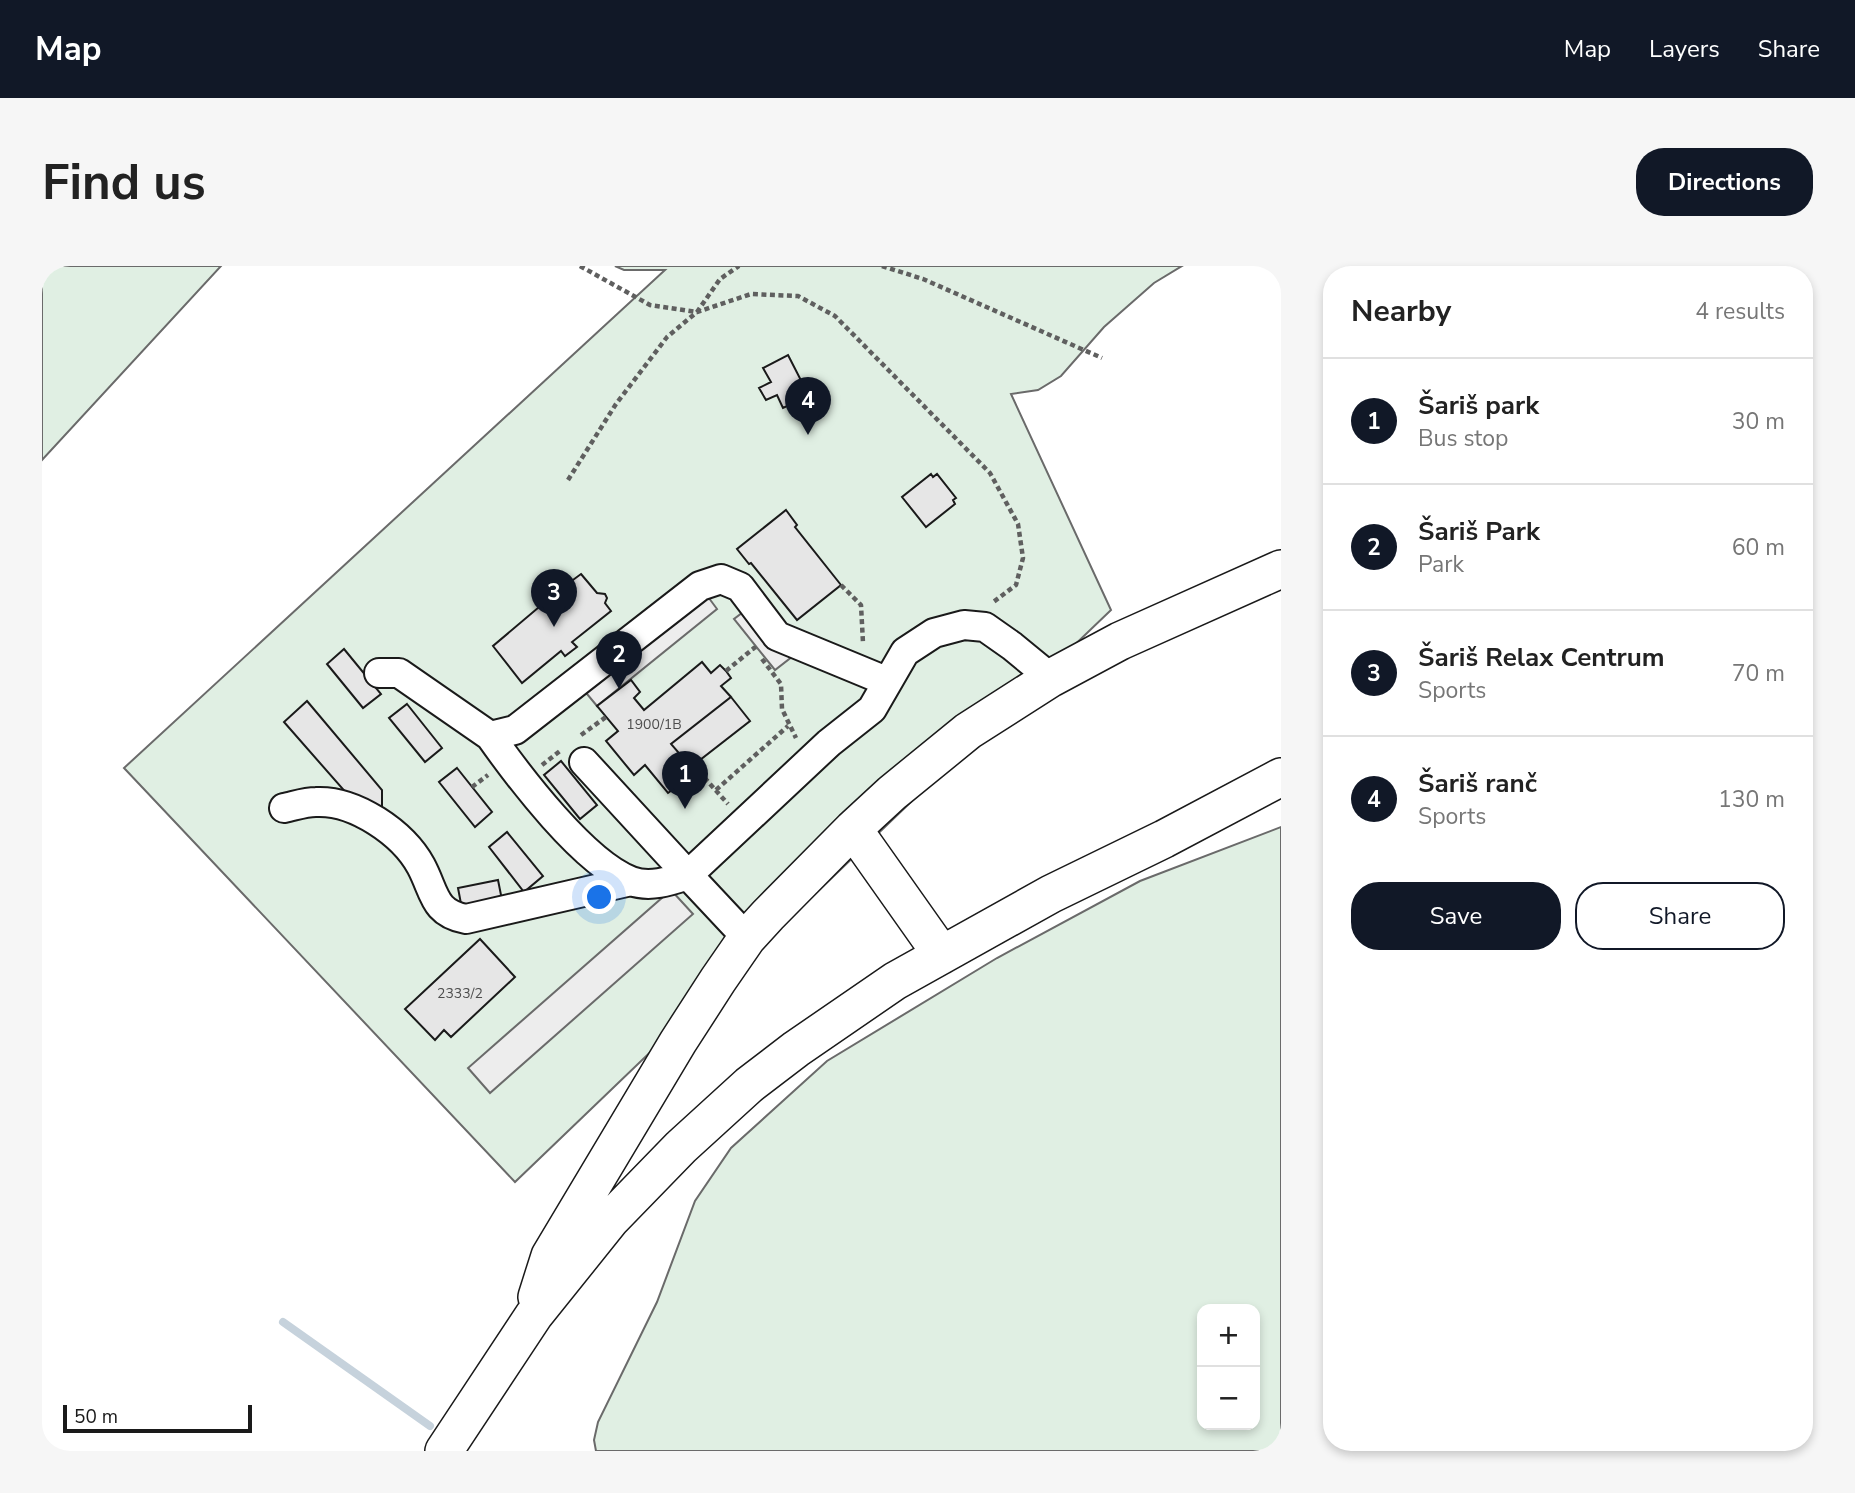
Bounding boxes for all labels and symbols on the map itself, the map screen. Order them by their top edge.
pin: 4 [785,377,831,435]
pin: 3 [531,569,577,627]
pin: 2 [596,631,642,689]
house number: 1900/1B [626,715,682,734]
pin: 1 [662,751,708,809]
your location [582,880,616,914]
house number: 2333/2 [437,984,483,1003]
scale bar [63,1402,252,1434]

